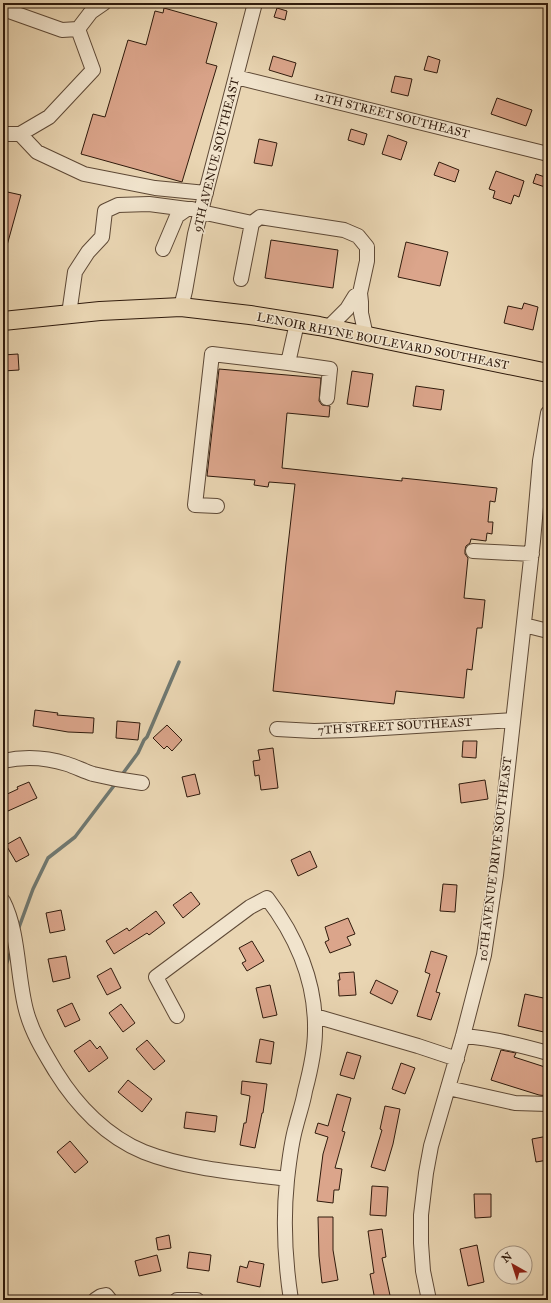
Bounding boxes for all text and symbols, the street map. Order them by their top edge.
street label: 9TH AVENUE SOUTHEAST [190,76,242,234]
street label: 12TH STREET SOUTHEAST [313,89,471,141]
street label: LENOIR RHYNE BOULEVARD SOUTHEAST [256,310,510,372]
street label: 7TH STREET SOUTHEAST [317,715,473,737]
street label: 10TH AVENUE DRIVE SOUTHEAST [475,756,515,962]
north arrow [493,1245,533,1285]
text: N [499,1249,515,1266]

